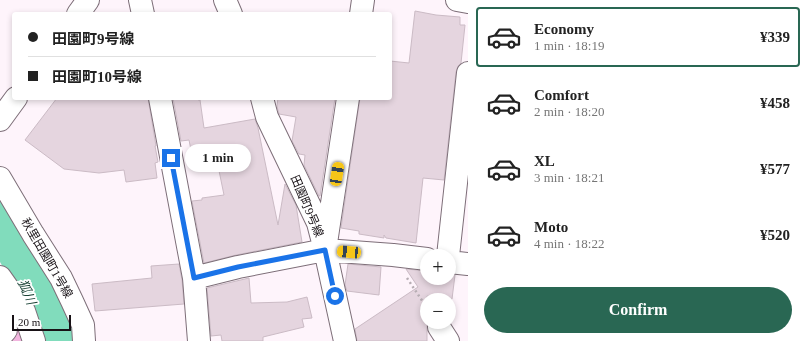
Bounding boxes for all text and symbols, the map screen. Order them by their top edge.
icon: car [486,19,522,55]
text: Economy [534,21,594,37]
text: ¥339 [760,29,790,45]
text: 田園町9号線 [52,31,135,47]
text: 1 min · 18:19 [534,38,604,53]
text: 田園町10号線 [52,69,142,85]
icon: car [486,85,522,121]
text: Comfort [534,87,589,103]
text: ¥458 [760,95,790,111]
text: 2 min · 18:20 [534,104,604,119]
callout: 1 min [185,144,251,172]
route end [162,149,180,167]
text: 1 min [202,150,234,165]
icon: car [486,151,522,187]
text: XL [534,153,555,169]
car [329,161,345,187]
text: ¥577 [760,161,790,177]
text: 3 min · 18:21 [534,170,604,185]
street label: 田園町9号線 [288,173,326,239]
street label: 秋里田園町1号線 [18,216,76,300]
icon: car [486,217,522,253]
text: Moto [534,219,568,235]
text: ¥520 [760,227,790,243]
text: 4 min · 18:22 [534,236,604,251]
car [337,245,361,259]
map controls [420,249,456,329]
button: + [420,249,456,285]
water label: 狐川 [15,277,40,309]
route start [326,287,344,305]
button: Confirm [484,287,792,333]
button: − [420,293,456,329]
scale bar [12,313,71,332]
text: 20 m [18,316,40,328]

